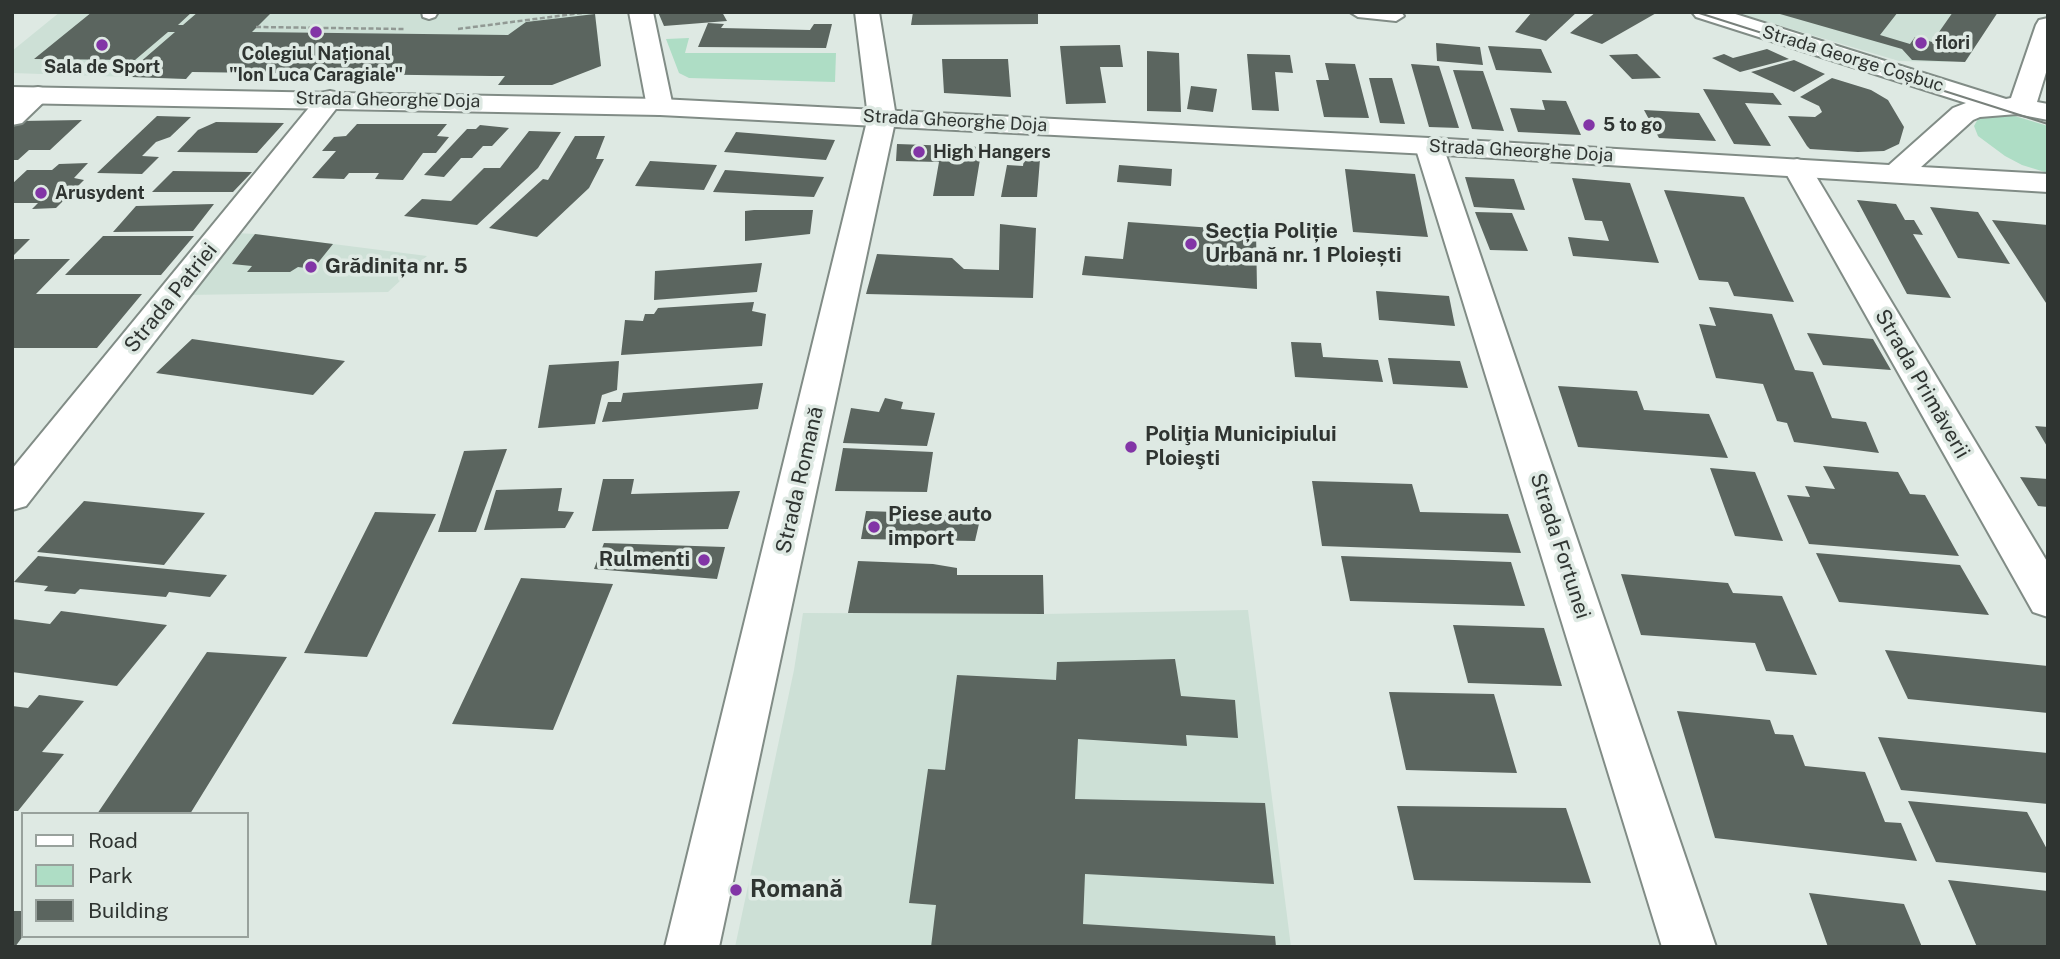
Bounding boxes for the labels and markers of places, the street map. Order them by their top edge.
marker: Colegiul Național "Ion Luca Caragiale" [308,24,324,40]
place label: flori [1935,32,1970,54]
marker: flori [1913,35,1929,51]
marker: Sala de Sport [94,37,110,53]
place label: Colegiul Național "Ion Luca Caragiale" [229,43,403,86]
place label: Sala de Sport [44,56,160,78]
place label: 5 to go [1603,114,1662,136]
marker: 5 to go [1581,117,1597,133]
place label: High Hangers [933,141,1051,163]
marker: High Hangers [911,144,927,160]
place label: Arusydent [55,182,145,204]
marker: Arusydent [33,185,49,201]
place label: Secția Poliție Urbană nr. 1 Ploiești [1205,219,1402,269]
marker: Secția Poliție Urbană nr. 1 Ploiești [1183,236,1199,252]
place label: Grădinița nr. 5 [325,254,468,280]
marker: Grădinița nr. 5 [303,259,319,275]
place label: Poliţia Municipiului Ploieşti [1145,422,1337,472]
marker: Poliţia Municipiului Ploieşti [1123,439,1139,455]
place label: Piese auto import [888,502,992,552]
marker: Piese auto import [866,519,882,535]
place label: Rulmenti [599,547,690,573]
marker: Rulmenti [696,552,712,568]
place label: Romană [750,876,843,904]
marker: Romană [728,882,744,898]

